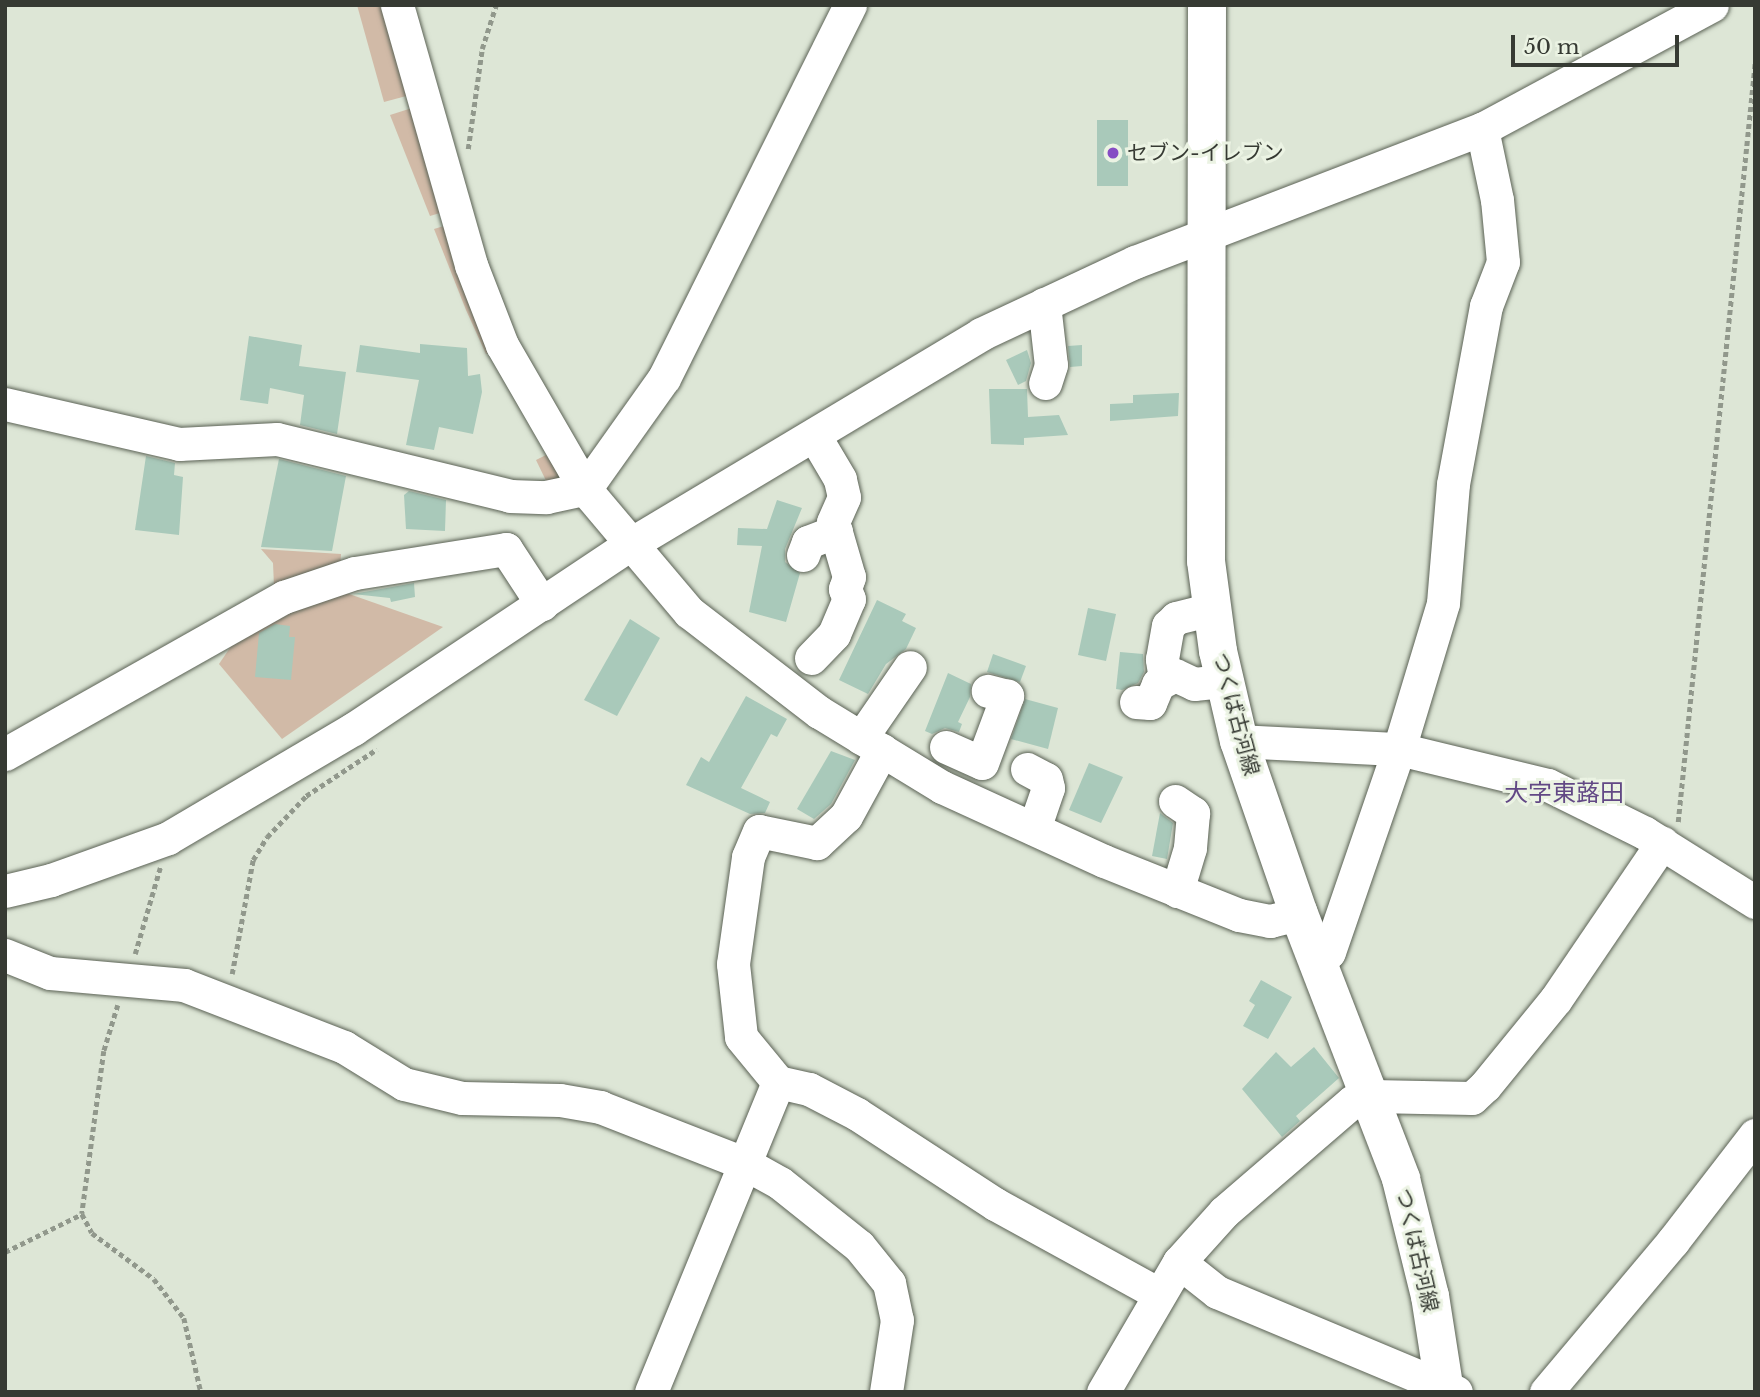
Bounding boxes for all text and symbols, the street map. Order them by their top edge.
scale bar [1515,21,1683,65]
text: 50 m [1524,34,1579,60]
place label: セブン-イレブン [1127,140,1284,166]
marker: セブン-イレブン [1105,145,1121,161]
street label: つくば古河線 [1208,650,1264,778]
district label: 大字東蕗田 [1504,779,1624,807]
street label: つくば古河線 [1391,1186,1443,1314]

